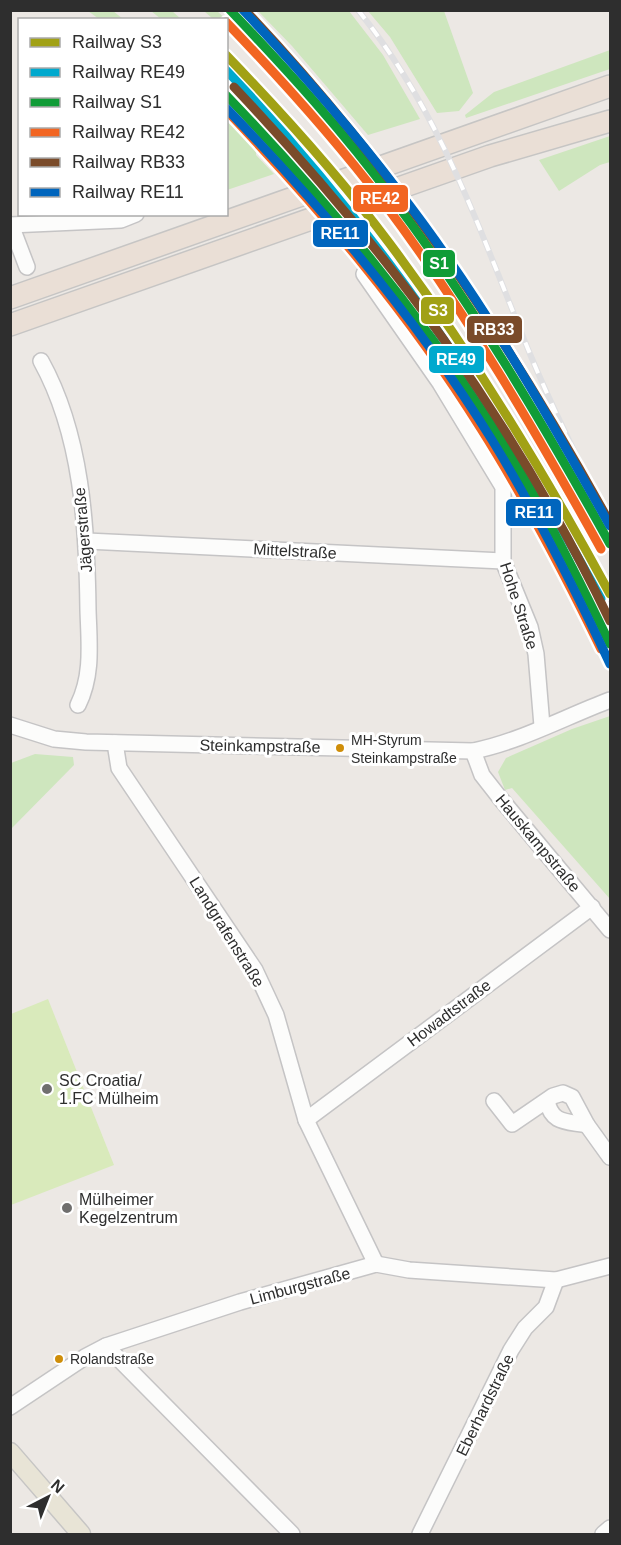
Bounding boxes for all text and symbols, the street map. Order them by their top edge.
legend [18,18,228,216]
text: Railway S3 [72,32,162,52]
text: Railway RE49 [72,62,185,82]
text: Railway S1 [72,92,162,112]
text: Railway RE42 [72,122,185,142]
text: Railway RB33 [72,152,185,172]
text: Railway RE11 [72,182,184,202]
line badge: RE42 [352,184,409,213]
text: RE42 [360,190,400,207]
line badge: RE11 [312,219,369,248]
text: RE11 [320,225,360,242]
line badge: S1 [422,249,456,278]
text: S1 [429,255,449,272]
line badge: S3 [420,296,455,325]
text: S3 [428,302,448,319]
line badge: RB33 [466,315,523,344]
text: RB33 [474,321,515,338]
line badge: RE49 [428,345,485,374]
text: RE49 [436,351,476,368]
street label: Jägerstraße [71,487,95,573]
line badge: RE11 [505,498,562,527]
text: RE11 [514,504,554,521]
street label: Mittelstraße [253,540,337,562]
street label: Hohe Straße [497,560,541,652]
place label: MH-Styrum Steinkampstraße [351,732,457,766]
street label: Steinkampstraße [199,736,321,756]
marker: MH-Styrum Steinkampstraße [334,742,346,754]
street label: Hauskampstraße [492,791,584,895]
street label: Landgrafenstraße [186,874,268,990]
street label: Howadtstraße [404,976,494,1050]
place label: SC Croatia/ 1.FC Mülheim [59,1072,159,1107]
marker: SC Croatia/ 1.FC Mülheim [40,1082,54,1096]
place label: Mülheimer Kegelzentrum [79,1191,178,1226]
marker: Mülheimer Kegelzentrum [60,1201,74,1215]
street label: Limburgstraße [248,1264,352,1308]
place label: Rolandstraße [70,1351,154,1367]
street label: Eberhardstraße [453,1351,517,1459]
marker: Rolandstraße [53,1353,65,1365]
north arrow [18,1467,78,1527]
text: N [48,1476,68,1496]

